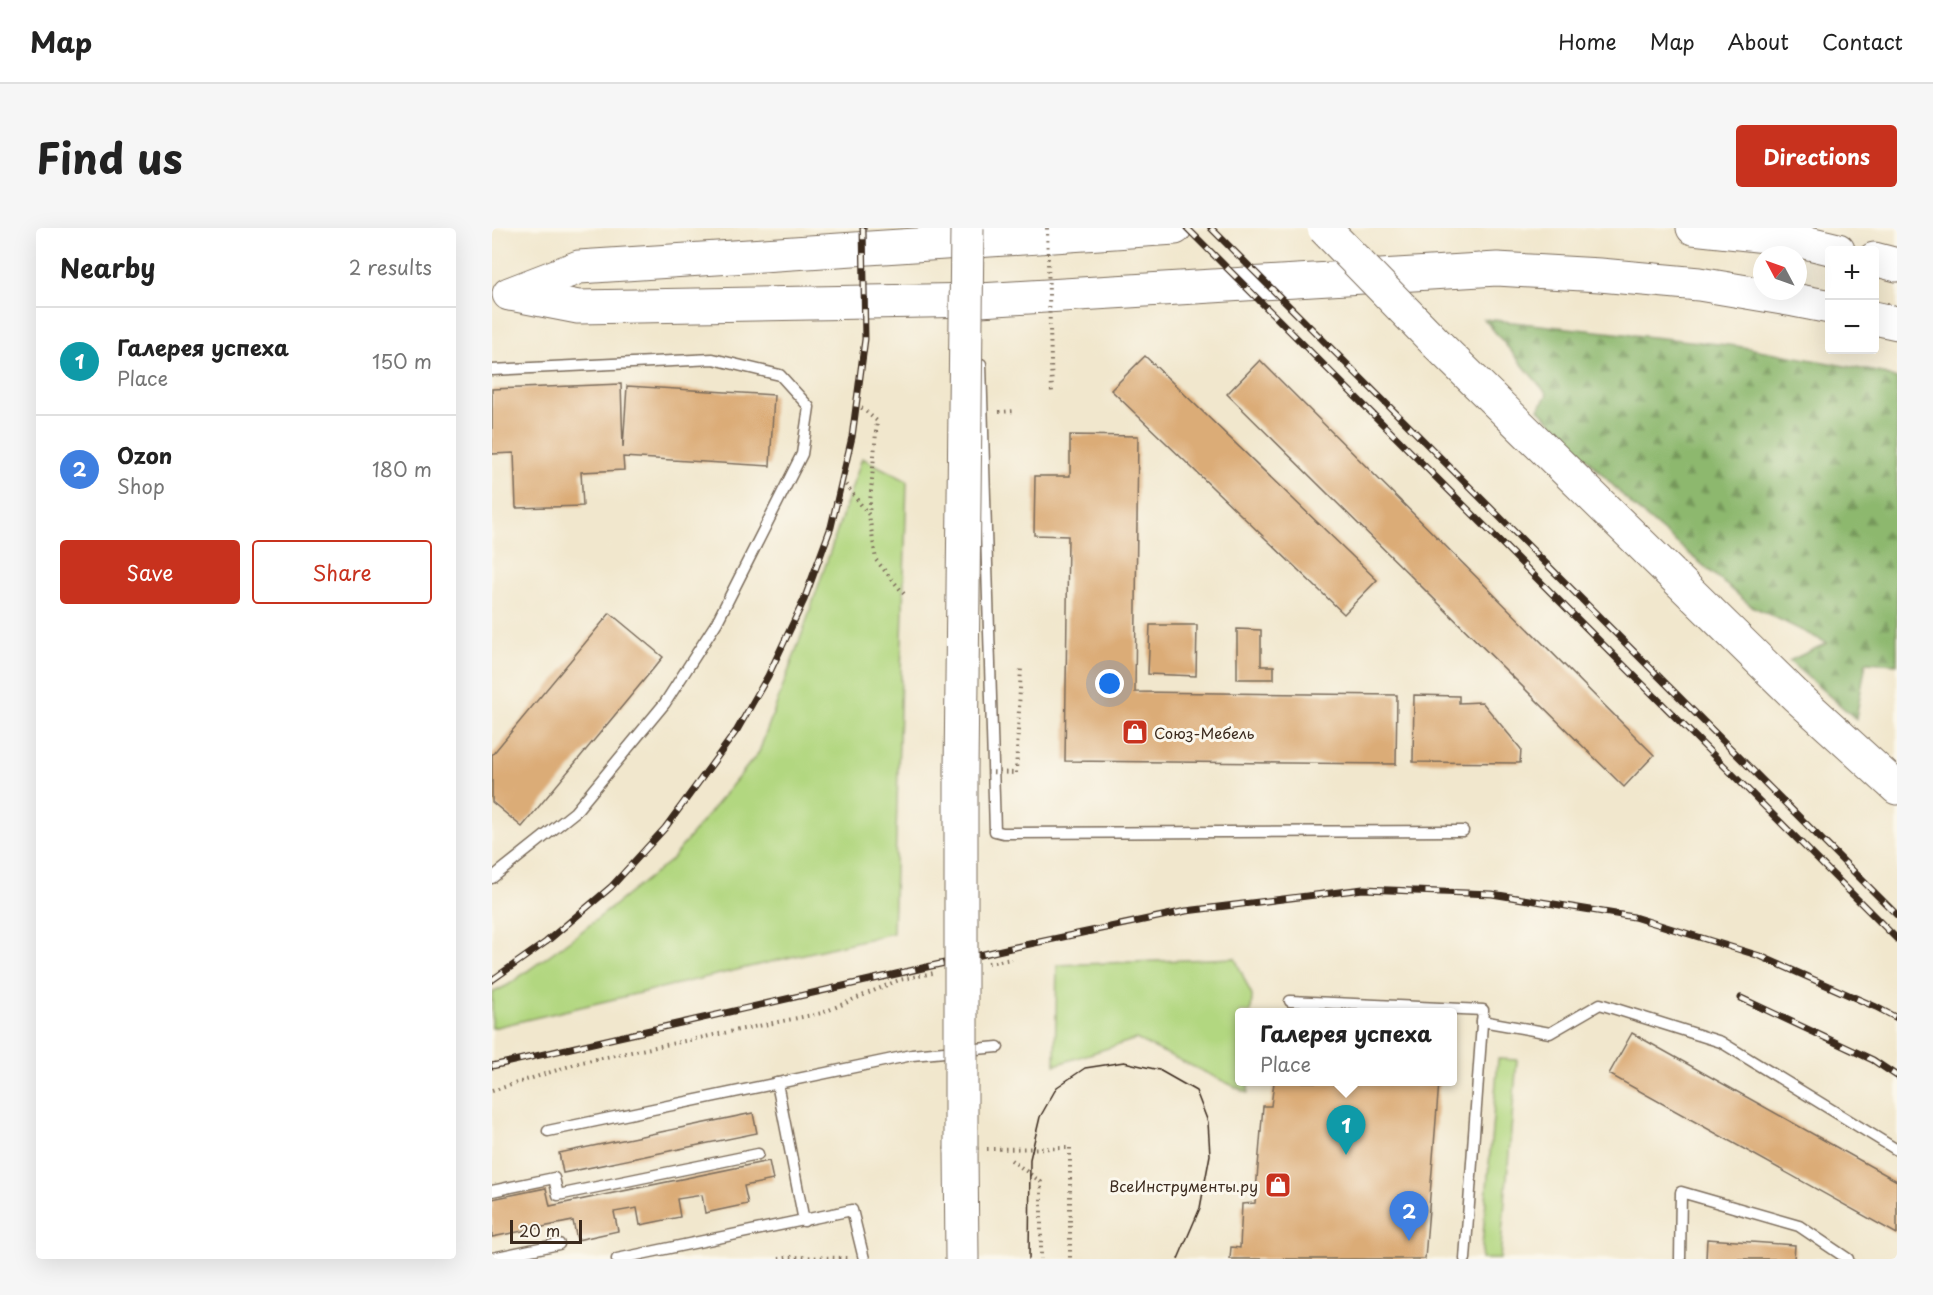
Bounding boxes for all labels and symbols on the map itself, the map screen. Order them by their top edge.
north arrow [1753,246,1807,300]
your location [1095,669,1124,698]
shop icon: Союз-Мебель [1120,717,1150,747]
place label: Союз-Мебель [1154,721,1255,744]
pin: 1 [1326,1106,1366,1155]
shop icon: ВсеИнструменты.ру [1263,1170,1293,1200]
place label: ВсеИнструменты.ру [1109,1174,1258,1197]
pin: 2 [1390,1192,1428,1241]
scale bar [510,1217,582,1244]

